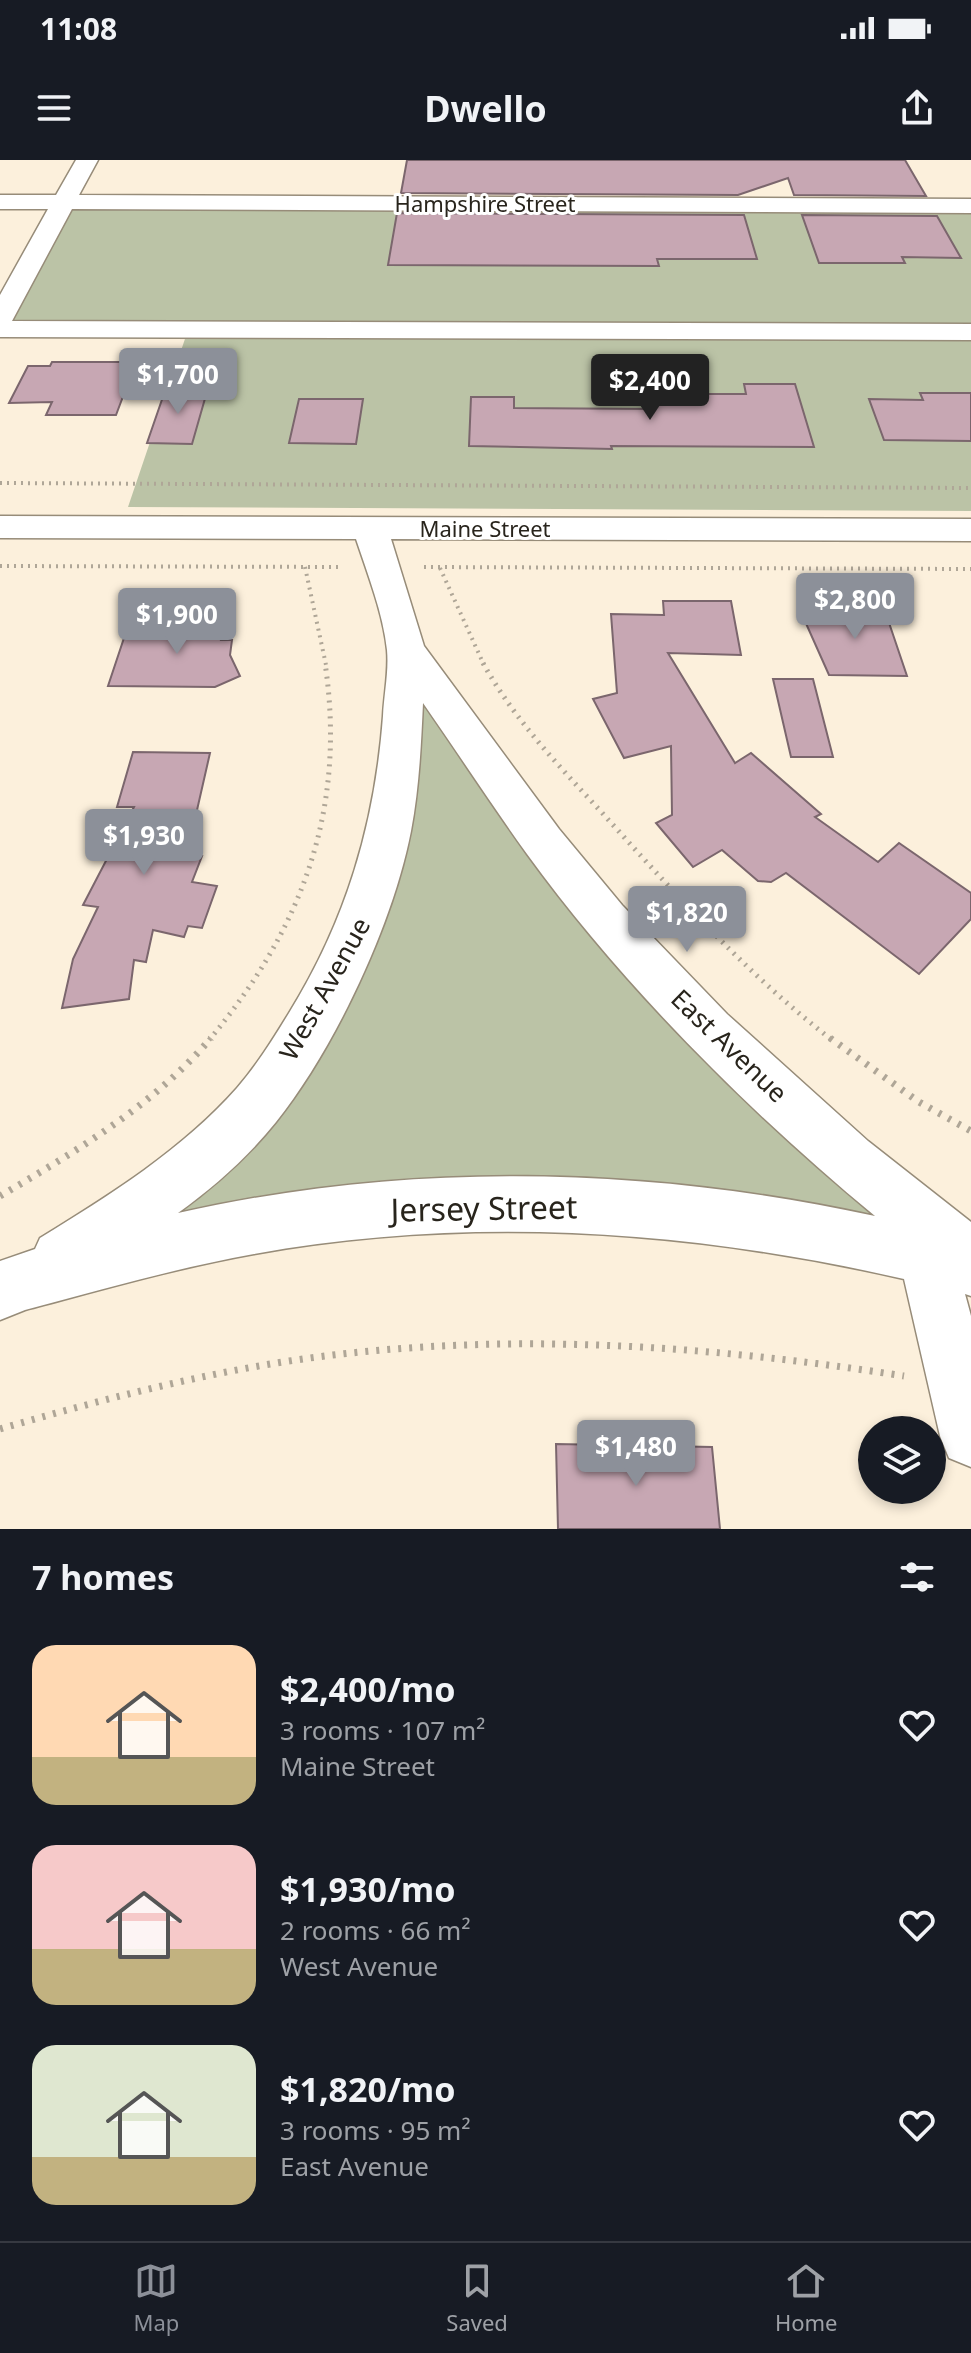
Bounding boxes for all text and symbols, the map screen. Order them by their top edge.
text: 11:08 [40,8,117,49]
text: Dwello [424,84,547,133]
icon: menu [32,86,76,130]
icon: share [895,86,939,130]
street label: Hampshire Street [395,188,575,218]
pin: $1,700 [113,348,243,416]
pin: $2,400 [585,354,715,422]
text: $1,700 [137,356,219,392]
text: $2,400 [609,362,691,398]
street label: Maine Street [419,513,551,543]
pin: $2,800 [790,573,920,641]
text: $2,800 [814,581,896,617]
pin: $1,900 [112,588,242,656]
text: $1,900 [136,596,218,632]
pin: $1,930 [79,809,209,877]
text: $1,930 [103,817,185,853]
pin: $1,820 [622,886,752,954]
text: $1,820 [646,894,728,930]
street label: West Avenue [270,911,378,1066]
street label: East Avenue [664,981,796,1110]
street label: Jersey Street [387,1184,578,1231]
map controls [858,1416,946,1504]
button: layers [858,1416,946,1504]
pin: $1,480 [571,1420,701,1488]
text: $1,480 [595,1428,677,1464]
text: 7 homes [32,1554,174,1600]
icon: filters [895,1555,939,1599]
text: $2,400/mo [280,1666,455,1712]
icon: home [96,1677,192,1773]
icon: heart [895,1703,939,1747]
text: 3 rooms · 107 m² [280,1712,485,1748]
text: Maine Street [280,1748,435,1784]
text: $1,930/mo [280,1866,455,1912]
icon: home [96,1877,192,1973]
icon: heart [895,1903,939,1947]
text: 2 rooms · 66 m² [280,1912,470,1948]
text: West Avenue [280,1948,438,1984]
text: $1,820/mo [280,2066,455,2112]
icon: home [96,2077,192,2173]
icon: heart [895,2103,939,2147]
text: 3 rooms · 95 m² [280,2112,470,2148]
text: East Avenue [280,2148,429,2184]
tab: Map [134,2259,179,2337]
tab: Saved [446,2259,508,2337]
tab: Home [775,2259,837,2337]

